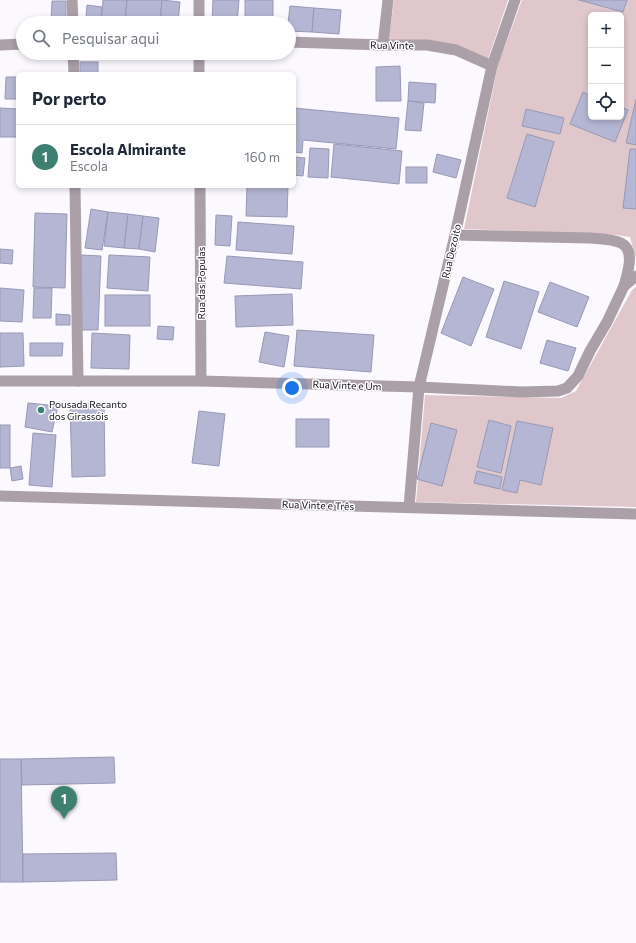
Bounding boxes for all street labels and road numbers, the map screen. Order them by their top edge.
street label: Rua Vinte [370,39,414,51]
street label: Rua Dezoito [439,223,463,279]
street label: Rua das Populas [195,246,207,319]
street label: Rua Vinte e Um [312,378,382,392]
street label: Rua Vinte e Três [282,498,355,512]

